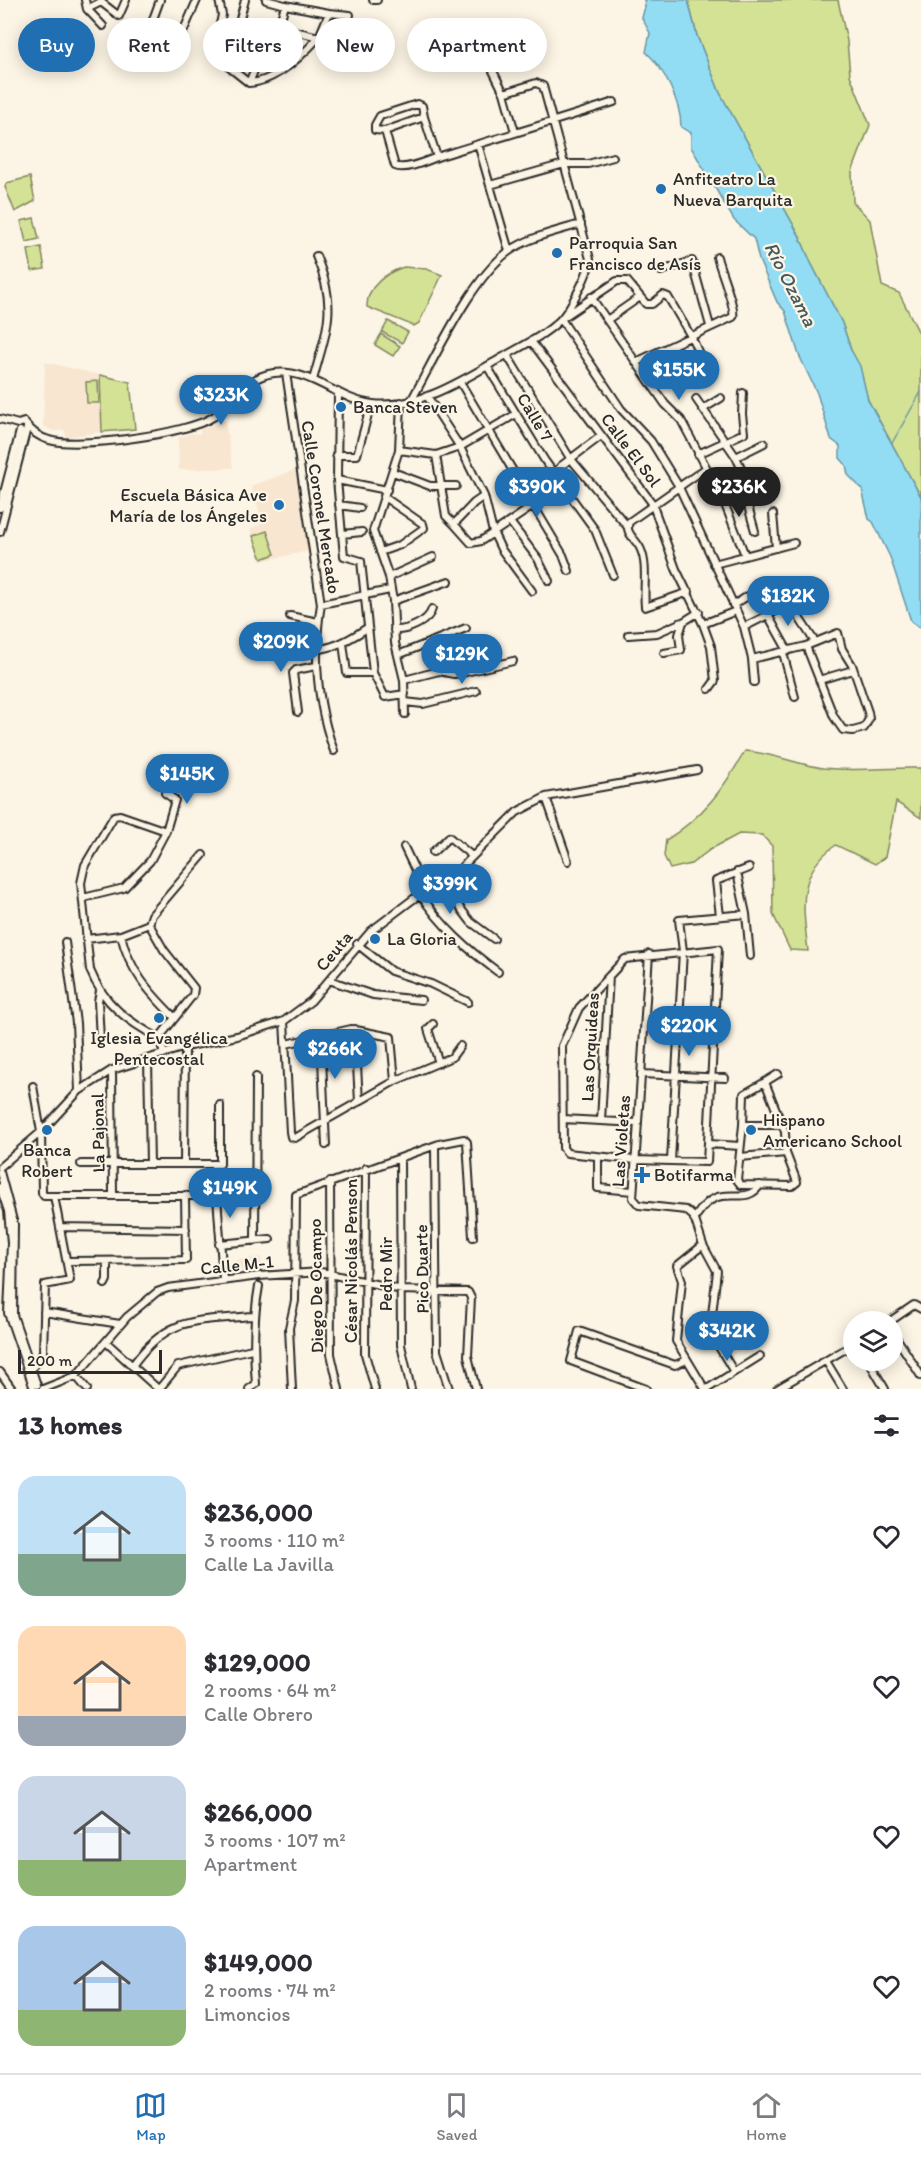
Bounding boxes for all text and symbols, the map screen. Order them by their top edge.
chip: Buy [18,18,95,72]
chip: Rent [107,18,191,72]
chip: Filters [203,18,303,72]
chip: New [315,18,395,72]
chip: Apartment [407,18,547,72]
place label: Anfiteatro La Nueva Barquita [673,168,793,211]
marker: Anfiteatro La Nueva Barquita [654,182,668,196]
place label: Parroquia San Francisco de Asís [569,232,701,275]
water label: Río Ozama [759,238,823,331]
marker: Parroquia San Francisco de Asís [550,246,564,260]
pin: $155K [637,350,721,401]
text: $155K [652,357,706,381]
pin: $323K [179,375,263,426]
text: $323K [193,382,249,406]
street label: Calle 7 [512,389,558,445]
place label: Banca Steven [353,396,458,418]
marker: Banca Steven [334,400,348,414]
street label: Calle El Sol [596,409,666,491]
street label: Calle Coronel Mercado [296,419,346,595]
pin: $390K [495,467,579,518]
pin: $236K [697,467,781,518]
text: $390K [509,474,565,498]
text: $236K [712,474,766,498]
place label: Escuela Básica Ave María de los Ángeles [109,484,267,527]
marker: Escuela Básica Ave María de los Ángeles [272,498,286,512]
pin: $182K [746,576,830,627]
text: $182K [761,583,815,607]
pin: $209K [239,622,323,673]
text: $209K [253,629,309,653]
pin: $129K [420,634,504,685]
text: $129K [435,641,489,665]
pin: $145K [145,754,229,805]
text: $145K [160,761,214,785]
pin: $399K [408,864,492,915]
text: $399K [423,871,477,895]
street label: Ceuta [311,926,358,976]
place label: La Gloria [387,928,458,950]
marker: La Gloria [368,932,382,946]
street label: Las Orquideas [576,992,604,1102]
pin: $220K [647,1006,731,1057]
marker: Iglesia Evangélica Pentecostal [152,1011,166,1025]
text: $220K [661,1013,717,1037]
place label: Iglesia Evangélica Pentecostal [90,1027,229,1070]
pin: $266K [293,1029,377,1080]
text: $266K [308,1036,362,1060]
street label: La Pajonal [86,1093,110,1173]
street label: Las Violetas [607,1094,635,1188]
place label: Hispano Americano School [763,1109,902,1152]
marker: Banca Robert [40,1123,54,1137]
marker: Hispano Americano School [744,1123,758,1137]
place label: Banca Robert [21,1139,73,1182]
place label: Botifarma [654,1164,735,1186]
pin: $149K [188,1168,272,1219]
marker: Botifarma [635,1168,649,1182]
text: $149K [203,1175,257,1199]
street label: César Nicolás Penson [340,1178,362,1343]
street label: Diego De Ocampo [304,1218,328,1354]
street label: Pico Duarte [410,1224,434,1314]
street label: Pedro Mir [375,1236,397,1311]
street label: Calle M-1 [199,1250,275,1280]
pin: $342K [685,1311,769,1362]
map controls [843,1311,903,1371]
button: layers [843,1311,903,1371]
text: $342K [699,1318,755,1342]
scale bar [18,1347,162,1374]
text: 200 m [27,1351,72,1370]
text: 13 homes [18,1409,122,1441]
icon: filters [870,1409,903,1442]
text: $236,000 [204,1496,313,1528]
icon: home [66,1500,138,1572]
icon: heart [870,1520,903,1553]
text: 3 rooms · 110 m² [204,1528,345,1552]
text: Calle La Javilla [204,1552,334,1576]
text: $129,000 [204,1646,311,1678]
icon: home [66,1650,138,1722]
icon: heart [870,1670,903,1703]
text: 2 rooms · 64 m² [204,1678,336,1702]
text: Calle Obrero [204,1702,313,1726]
text: $266,000 [204,1796,313,1828]
icon: home [66,1800,138,1872]
icon: heart [870,1820,903,1853]
text: 3 rooms · 107 m² [204,1828,346,1852]
text: Apartment [204,1852,297,1876]
text: $149,000 [204,1946,313,1978]
icon: home [66,1950,138,2022]
icon: heart [870,1970,903,2003]
text: 2 rooms · 74 m² [204,1978,336,2002]
text: Limoncios [204,2002,290,2026]
tab: Map [134,2089,167,2144]
tab: Saved [436,2089,477,2144]
tab: Home [746,2089,787,2144]

